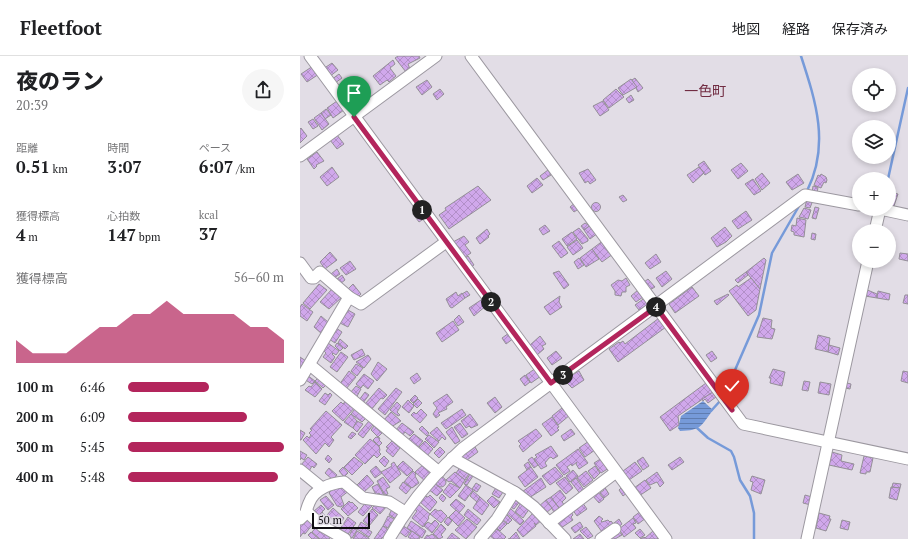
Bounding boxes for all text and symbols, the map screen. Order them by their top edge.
text: Fleetfoot [20,15,102,40]
text: 地図 [732,19,760,38]
text: 経路 [782,19,810,38]
text: 保存済み [832,19,888,38]
text: 夜のラン [16,66,104,95]
map controls [852,68,896,268]
button: locate [852,68,896,112]
button: share [242,69,284,111]
pin [337,76,371,117]
district label: 一色町 [684,81,726,100]
icon: arrive [343,82,365,104]
text: 20:39 [16,96,48,114]
button: layers [852,120,896,164]
text: 距離 [16,141,38,155]
text: 時間 [107,141,129,155]
text: ペース [199,141,231,155]
text: 0.51 [16,155,50,178]
text: 3:07 [107,155,142,178]
text: 6:07 [199,155,233,178]
text: km [50,162,68,176]
text: /km [233,162,255,176]
button: + [852,172,896,216]
pin: 1 [412,200,432,220]
text: 1 [419,203,425,217]
text: kcal [199,208,218,222]
text: 獲得標高 [16,209,60,223]
text: 心拍数 [107,209,140,223]
text: 37 [199,222,218,245]
text: 4 [16,223,26,246]
text: 147 [107,223,136,246]
button: − [852,224,896,268]
text: m [26,230,38,244]
text: bpm [136,230,161,244]
text: 56–60 m [234,268,284,286]
text: 獲得標高 [16,269,68,287]
pin: 2 [481,292,501,312]
text: 2 [488,295,494,309]
pin: 4 [646,297,666,317]
text: 4 [653,300,659,314]
pin: 3 [553,365,573,385]
text: 3 [560,368,566,382]
pin [715,369,749,410]
icon: check [721,375,743,397]
text: 100 m [16,378,54,396]
text: 6:46 [80,378,105,396]
text: 200 m [16,408,54,426]
text: 6:09 [80,408,105,426]
text: 300 m [16,438,54,456]
text: 5:45 [80,438,105,456]
text: 400 m [16,468,54,486]
text: 5:48 [80,468,105,486]
scale bar [312,511,370,530]
text: 50 m [318,513,342,527]

